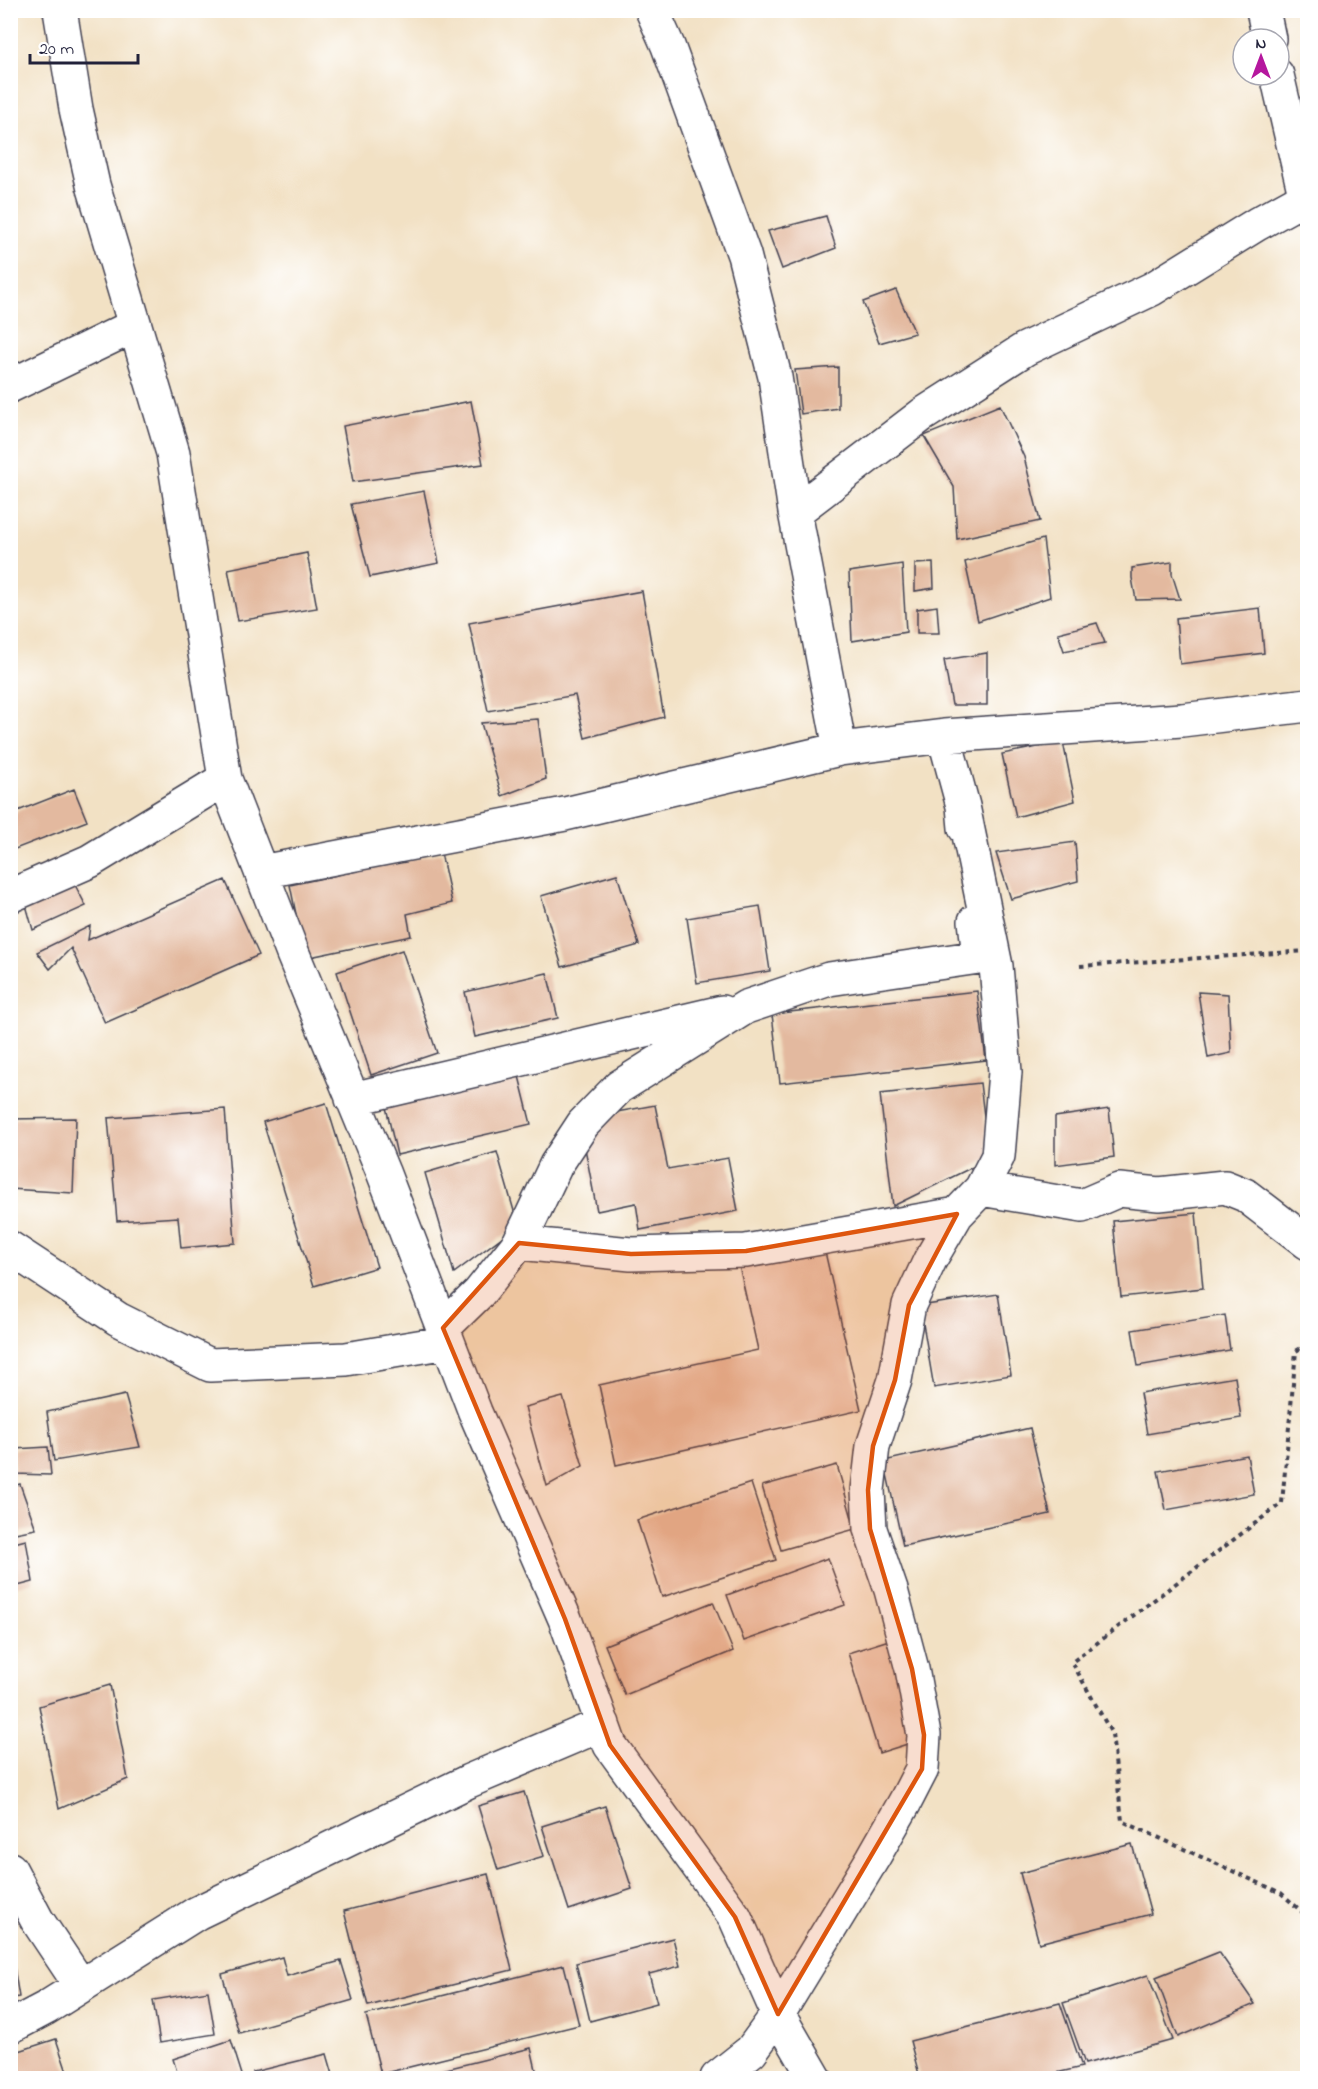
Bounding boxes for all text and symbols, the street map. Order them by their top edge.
scale bar [30,27,138,65]
north arrow [1231,27,1291,87]
text: N [1256,32,1267,56]
text: 20 m [39,37,74,63]

